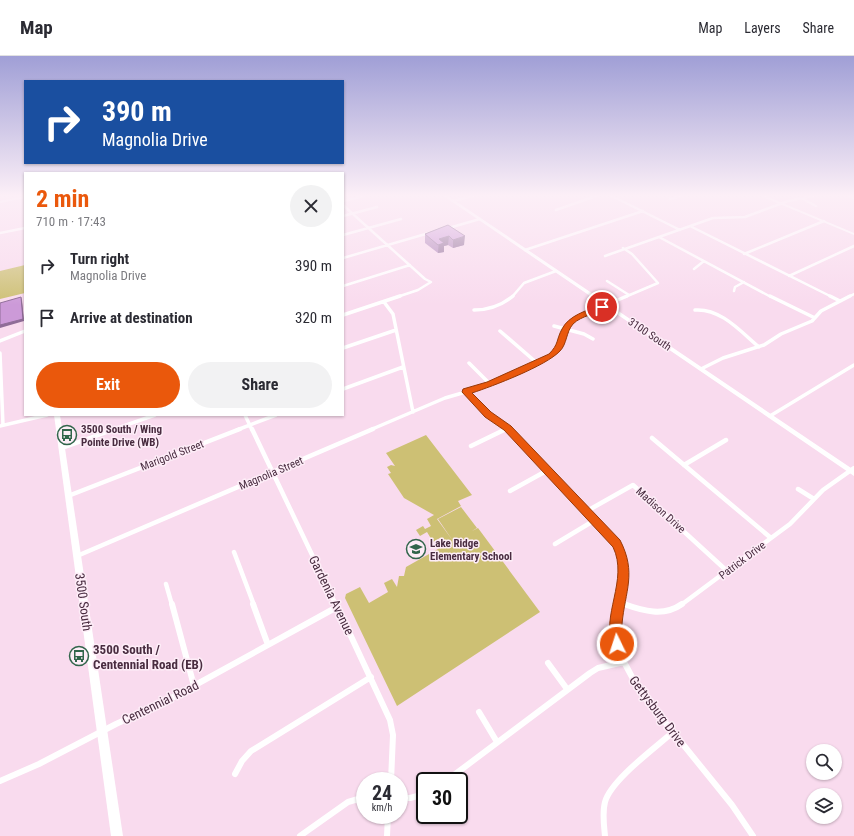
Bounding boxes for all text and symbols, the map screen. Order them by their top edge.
text: Map [20,16,53,39]
text: Map [698,20,722,36]
text: Layers [744,20,781,36]
text: Share [803,20,834,36]
text: 390 m [102,95,172,128]
icon: right [36,96,88,148]
text: Magnolia Drive [102,129,208,150]
text: 2 min [36,185,89,213]
button: close [290,185,332,227]
text: 710 m · 17:43 [36,214,106,229]
text: Turn right [70,250,129,268]
icon: right [36,255,58,277]
text: 390 m [295,257,332,275]
text: Magnolia Drive [70,268,146,283]
pin [585,290,619,324]
icon: arrive [591,296,613,318]
icon: arrive [36,307,58,329]
text: Arrive at destination [70,309,193,327]
text: 320 m [295,309,332,327]
street label: 3100 South [626,315,674,354]
button: Exit [36,362,180,408]
button: Share [188,362,332,408]
place label: 3500 South / Wing Pointe Drive (WB) [81,423,162,449]
bus stop icon: 3500 South / Wing Pointe Drive (WB) [56,424,78,446]
street label: Marigold Street [139,437,206,473]
street label: Magnolia Street [237,454,305,493]
street label: Madison Drive [633,485,688,536]
place label: Lake Ridge Elementary School [430,537,512,563]
school or university icon: Lake Ridge Elementary School [405,538,427,560]
street label: Patrick Drive [716,539,768,582]
street label: Gardenia Avenue [306,553,357,637]
street label: 3500 South [72,572,95,632]
position arrow [596,623,638,665]
place label: 3500 South / Centennial Road (EB) [93,642,203,672]
bus stop icon: 3500 South / Centennial Road (EB) [68,645,90,667]
street label: Gettysburg Drive [626,673,689,750]
street label: Centennial Road [119,677,201,728]
map controls [806,744,842,824]
button: search [806,744,842,780]
speed limit sign: 30 [416,772,468,824]
text: 24 [372,781,392,805]
button: layers [806,788,842,824]
text: km/h [372,802,392,813]

